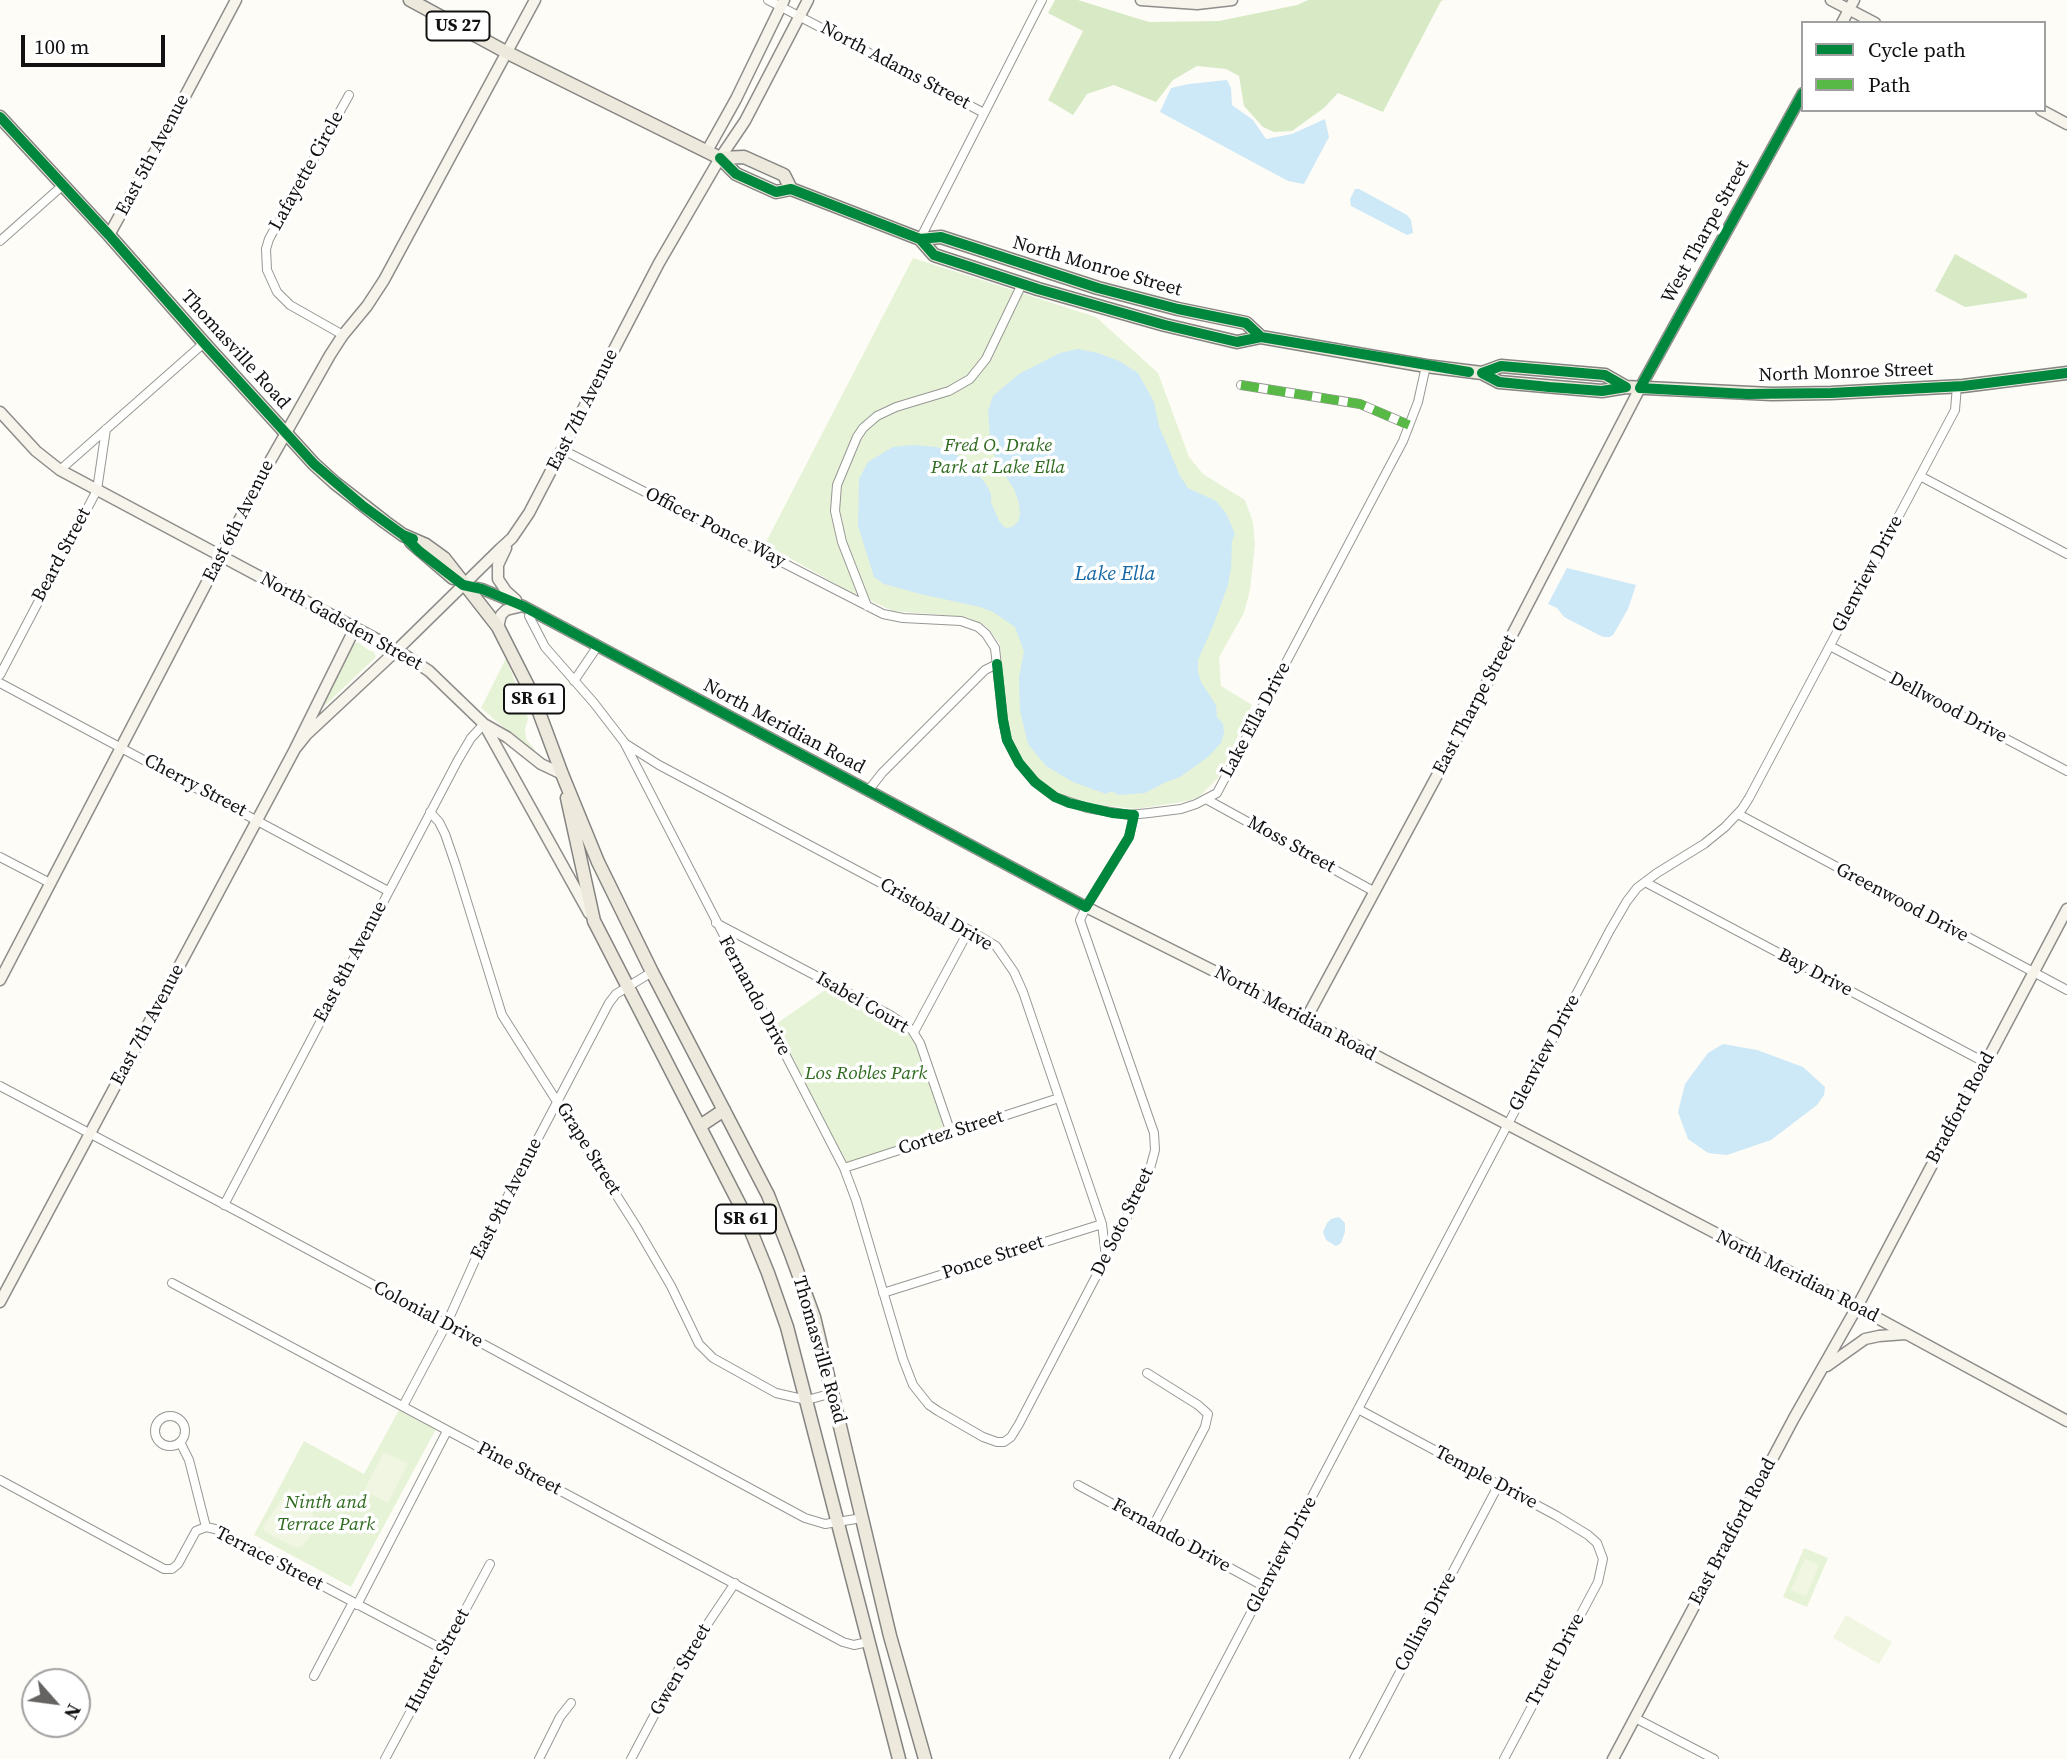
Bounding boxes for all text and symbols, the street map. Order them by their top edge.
road number: US 27 [426,12,490,41]
street label: North Adams Street [816,17,974,115]
scale bar [24,21,168,65]
legend [1801,21,2046,112]
text: 100 m [34,32,89,61]
text: Cycle path [1868,35,1966,64]
text: Path [1868,70,1911,99]
street label: East 5th Avenue [112,91,194,219]
street label: Lafayette Circle [265,107,349,235]
street label: West Tharpe Street [1657,156,1755,308]
street label: North Monroe Street [1010,232,1184,302]
street label: Thomasville Road [176,286,294,414]
street label: East 7th Avenue [542,345,624,475]
street label: North Monroe Street [1758,359,1934,387]
park label: Fred O. Drake Park at Lake Ella [931,435,1065,479]
street label: East 6th Avenue [198,456,280,586]
street label: Officer Ponce Way [641,483,789,573]
street label: Beard Street [28,504,96,606]
street label: Glenview Drive [1828,512,1908,636]
water label: Lake Ella [1075,562,1155,588]
street label: North Gadsden Street [256,568,426,676]
street label: East Tharpe Street [1429,631,1521,779]
street label: Lake Ella Drive [1216,658,1296,782]
street label: Dellwood Drive [1885,667,2011,749]
street label: North Meridian Road [699,675,869,779]
road number: SR 61 [504,684,564,714]
street label: Cherry Street [140,749,250,823]
street label: Moss Street [1243,811,1339,879]
street label: Greenwood Drive [1832,858,1972,948]
street label: Cristobal Drive [875,873,997,957]
street label: East 8th Avenue [310,898,392,1026]
street label: Fernando Drive [713,932,795,1060]
street label: Bay Drive [1774,944,1856,1002]
street label: East 7th Avenue [107,961,189,1089]
street label: North Meridian Road [1210,962,1380,1066]
street label: Isabel Court [812,967,912,1039]
street label: Glenview Drive [1505,991,1585,1115]
street label: Bradford Road [1922,1048,2000,1168]
park label: Los Robles Park [805,1063,927,1085]
street label: Grape Street [551,1099,625,1199]
street label: Cortez Street [896,1105,1006,1161]
street label: East 9th Avenue [466,1134,548,1264]
street label: De Soto Street [1087,1164,1159,1280]
road number: SR 61 [716,1204,776,1234]
street label: North Meridian Road [1712,1226,1882,1328]
street label: Ponce Street [939,1231,1047,1285]
street label: Thomasville Road [787,1274,851,1426]
street label: Colonial Drive [369,1277,487,1353]
street label: Pine Street [473,1437,565,1501]
street label: Temple Drive [1431,1441,1541,1515]
street label: East Bradford Road [1685,1455,1781,1609]
park label: Ninth and Terrace Park [277,1492,375,1536]
street label: Glenview Drive [1242,1493,1322,1617]
street label: Fernando Drive [1108,1494,1234,1578]
street label: Terrace Street [211,1522,327,1596]
street label: Collins Drive [1390,1568,1462,1676]
street label: Hunter Street [401,1605,475,1717]
street label: Truett Drive [1522,1609,1590,1711]
street label: Gwen Street [646,1620,716,1720]
north arrow [21,1668,91,1738]
text: N [58,1700,88,1724]

